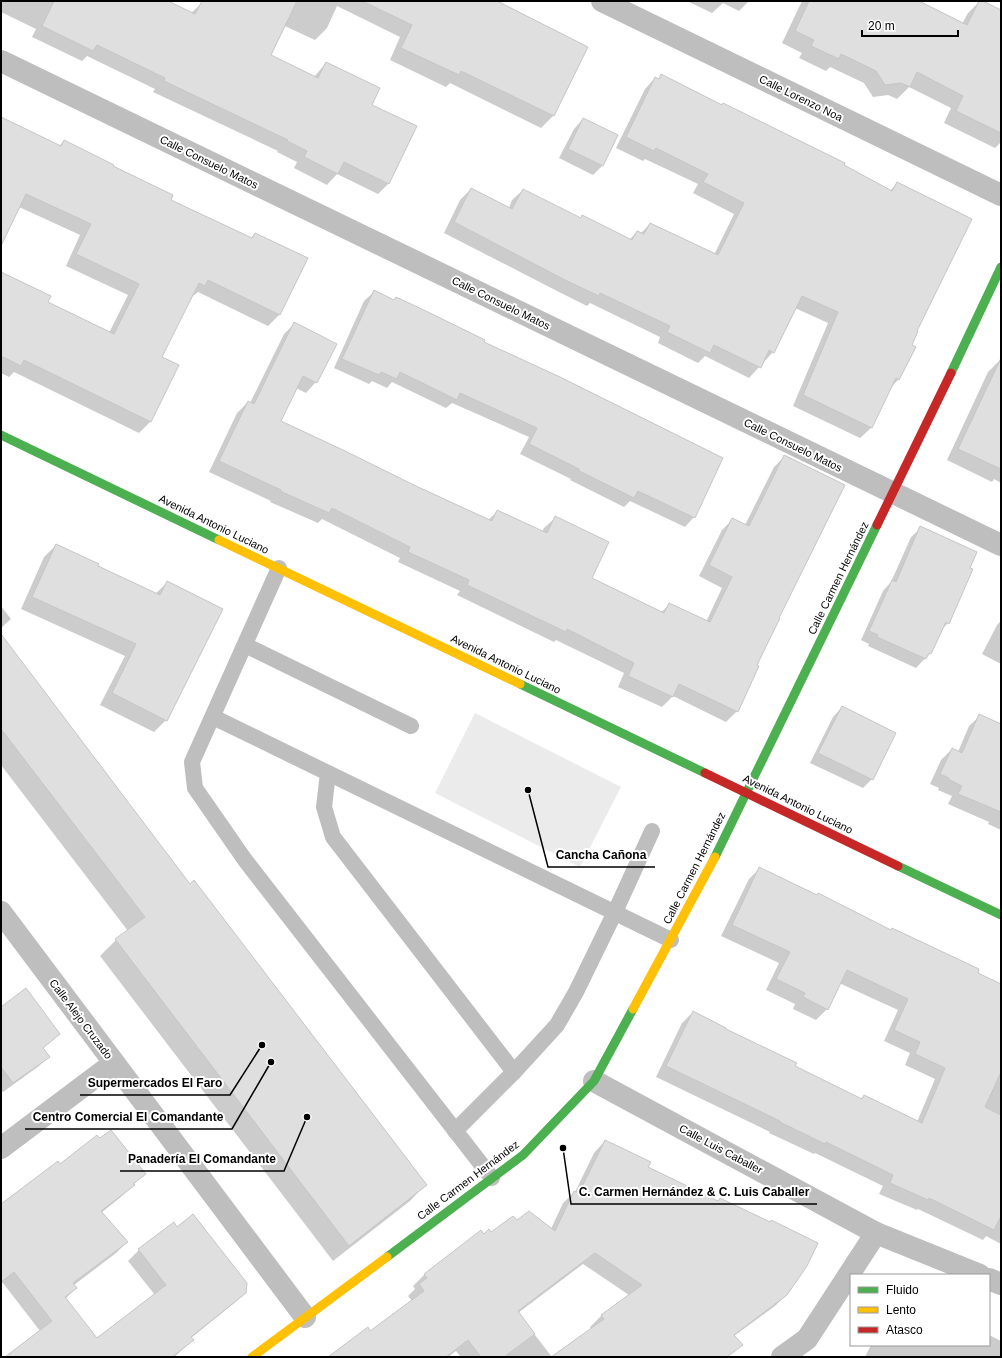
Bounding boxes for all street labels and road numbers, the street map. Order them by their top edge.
street label: Calle Lorenzo Noa [757,73,845,124]
street label: Calle Consuelo Matos [158,133,260,191]
street label: Calle Consuelo Matos [450,274,552,332]
street label: Calle Consuelo Matos [742,416,844,474]
street label: Avenida Antonio Luciano [157,492,271,556]
street label: Calle Carmen Hernández [805,520,871,636]
street label: Avenida Antonio Luciano [449,632,563,696]
street label: Avenida Antonio Luciano [741,772,855,836]
street label: Calle Carmen Hernández [660,810,728,926]
street label: Calle Alejo Cruzado [47,977,115,1061]
street label: Calle Luis Caballer [677,1122,765,1176]
street label: Calle Carmen Hernández [415,1138,521,1222]

